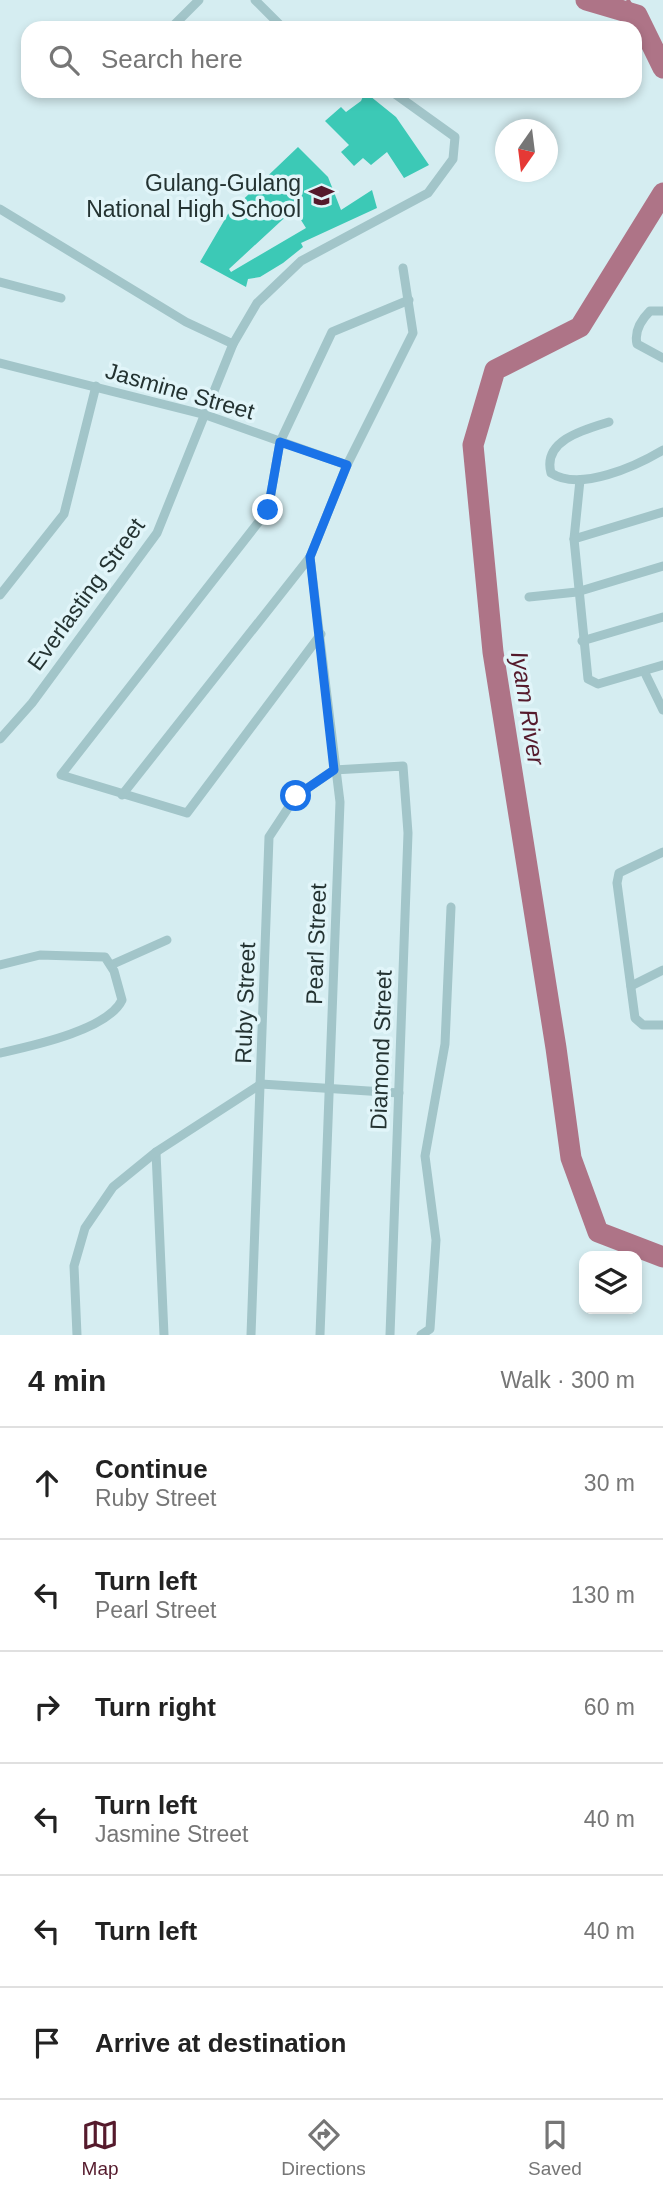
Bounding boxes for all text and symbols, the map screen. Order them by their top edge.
search box [21,21,642,98]
icon: search [45,41,83,79]
text: Search here [101,44,243,74]
north arrow [495,119,558,182]
place label: Gulang-Gulang National High School [86,170,301,222]
school or university icon: Gulang-Gulang National High School [307,182,335,210]
street label: Jasmine Street [103,357,258,425]
route end [252,494,283,525]
street label: Everlasting Street [22,512,150,675]
water label: Iyam River [506,649,550,768]
route start [280,780,311,811]
street label: Pearl Street [301,882,331,1005]
street label: Ruby Street [230,941,260,1064]
street label: Diamond Street [365,969,397,1130]
map controls [579,1251,642,1314]
button: layers [579,1251,642,1314]
text: 4 min [28,1364,106,1397]
text: Walk · 300 m [500,1367,635,1393]
text: Continue [95,1454,208,1484]
icon: ahead [28,1464,66,1502]
text: 30 m [584,1470,635,1496]
text: Ruby Street [95,1485,216,1511]
text: Turn left [95,1566,197,1596]
icon: left [28,1576,66,1614]
text: 130 m [571,1582,635,1608]
text: Pearl Street [95,1597,216,1623]
icon: right [28,1688,66,1726]
text: Turn right [95,1692,216,1722]
text: 60 m [584,1694,635,1720]
text: Turn left [95,1790,197,1820]
icon: left [28,1800,66,1838]
text: 40 m [584,1806,635,1832]
text: Jasmine Street [95,1821,248,1847]
icon: left [28,1912,66,1950]
text: Turn left [95,1916,197,1946]
text: 40 m [584,1918,635,1944]
icon: arrive [28,2024,66,2062]
text: Arrive at destination [95,2028,346,2058]
tab: Map [81,2116,119,2180]
tab: Directions [281,2116,366,2180]
tab: Saved [528,2116,582,2180]

